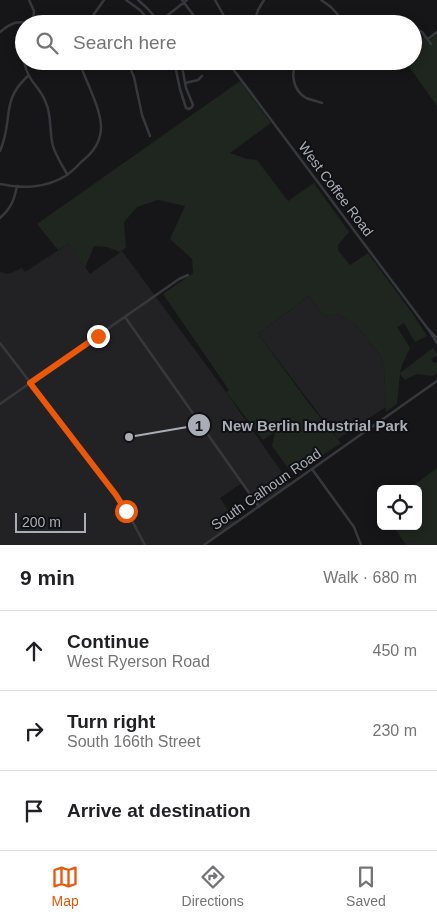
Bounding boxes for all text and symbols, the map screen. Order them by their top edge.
search box [15,15,422,70]
icon: search [33,29,61,57]
text: Search here [73,32,177,53]
street label: West Coffee Road [295,139,377,239]
route end [87,325,110,348]
callout: New Berlin Industrial Park [187,410,418,440]
text: 1 [195,417,203,434]
text: New Berlin Industrial Park [222,417,409,434]
street label: South Calhoun Road [208,445,324,533]
map controls [377,485,422,530]
button: locate [377,485,422,530]
route start [115,500,138,523]
scale bar [15,510,86,533]
text: 200 m [22,514,61,530]
text: 9 min [20,566,75,589]
text: Walk · 680 m [323,569,417,586]
text: Continue [67,631,149,652]
icon: ahead [20,637,48,665]
text: 450 m [373,642,417,659]
text: West Ryerson Road [67,653,210,670]
text: Turn right [67,711,155,732]
icon: right [20,717,48,745]
text: 230 m [373,722,417,739]
text: South 166th Street [67,733,200,750]
icon: arrive [20,797,48,825]
text: Arrive at destination [67,800,251,821]
tab: Map [51,863,79,909]
tab: Directions [182,863,244,909]
tab: Saved [346,863,386,909]

